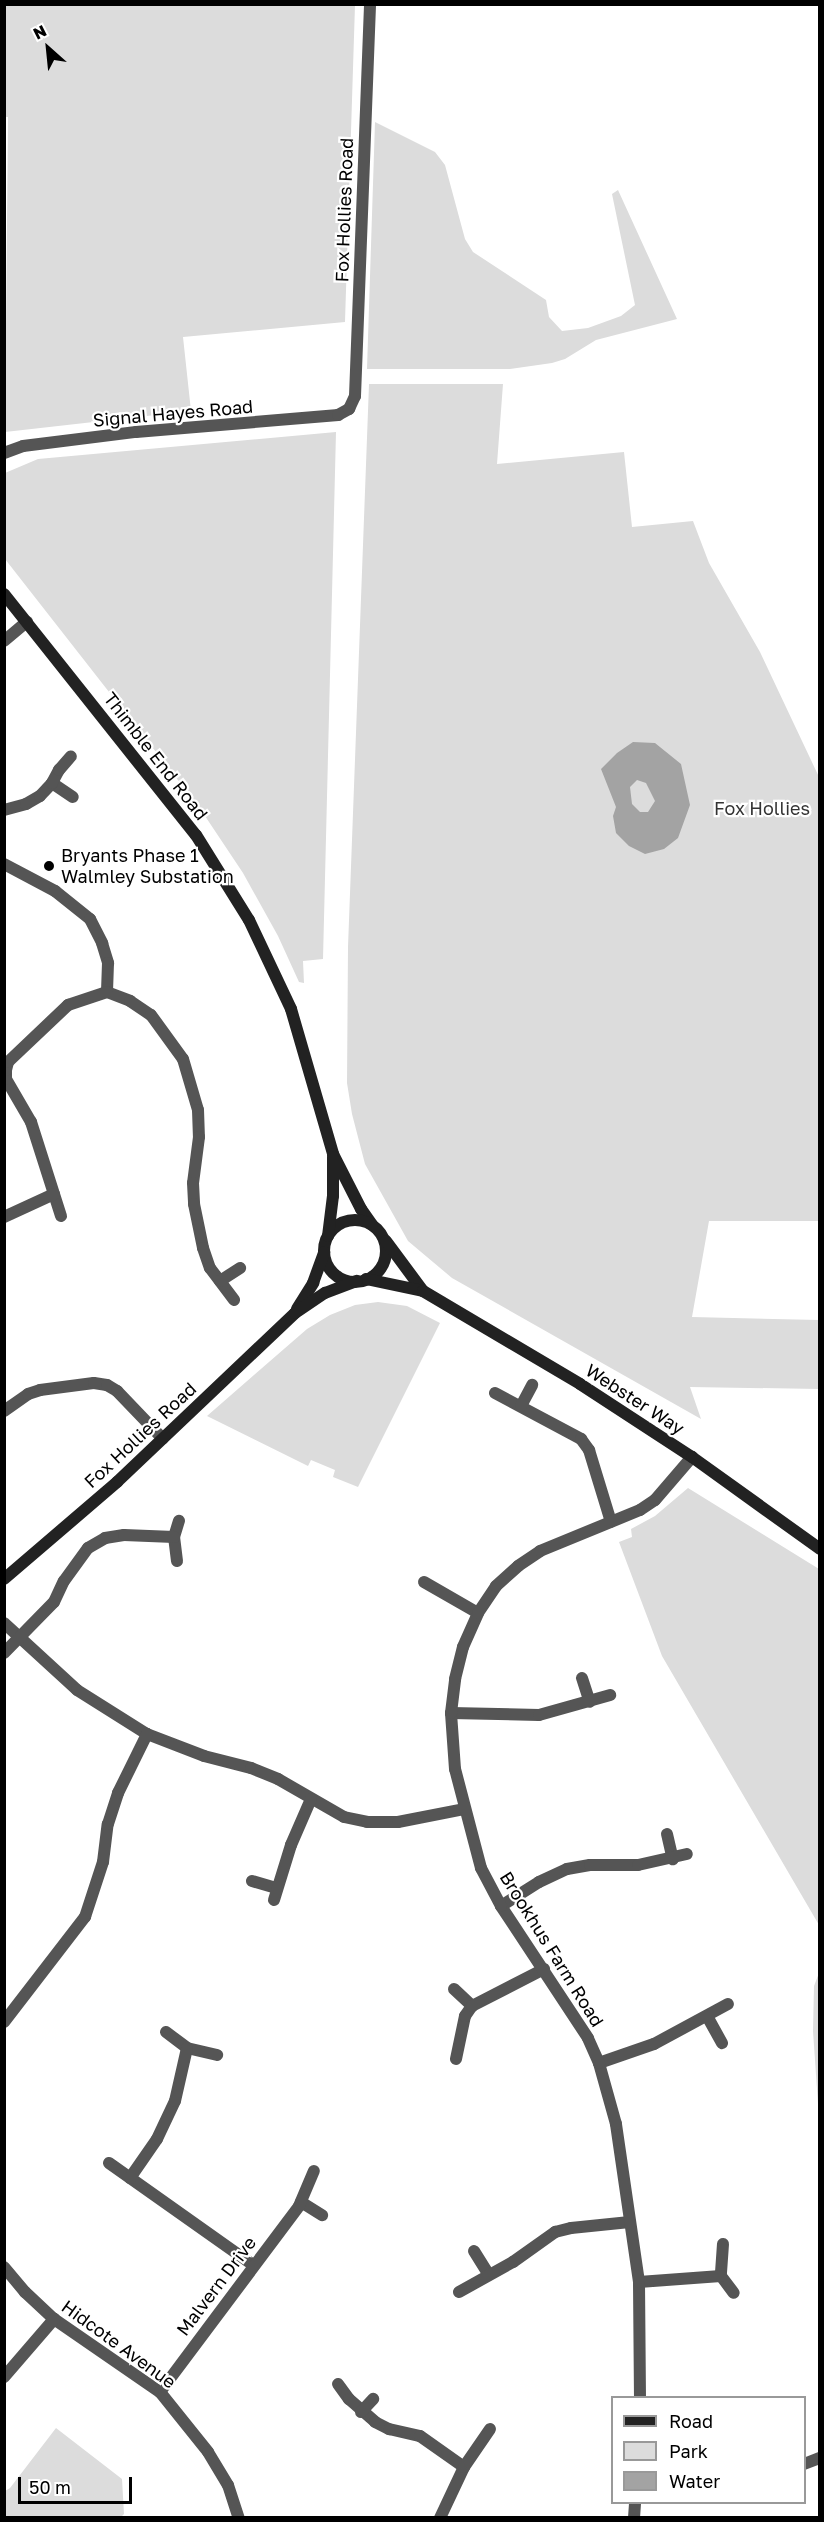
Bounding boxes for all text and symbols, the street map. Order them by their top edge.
north arrow [18,18,78,78]
text: N [30,20,50,44]
street label: Fox Hollies Road [331,137,357,283]
street label: Signal Hayes Road [92,395,254,431]
street label: Thimble End Road [99,688,213,824]
park label: Fox Hollies [714,797,810,819]
place label: Bryants Phase 1 Walmley Substation [61,845,234,888]
marker: Bryants Phase 1 Walmley Substation [42,859,56,873]
street label: Webster Way [582,1359,688,1439]
street label: Fox Hollies Road [80,1378,200,1492]
street label: Brookhus Farm Road [495,1867,609,2031]
street label: Malvern Drive [172,2232,260,2340]
street label: Hidcote Avenue [58,2295,180,2393]
legend [611,2396,806,2504]
text: Road [669,2410,713,2432]
text: Park [669,2440,708,2462]
scale bar [21,2465,135,2503]
text: Water [669,2470,720,2492]
text: 50 m [29,2476,71,2498]

